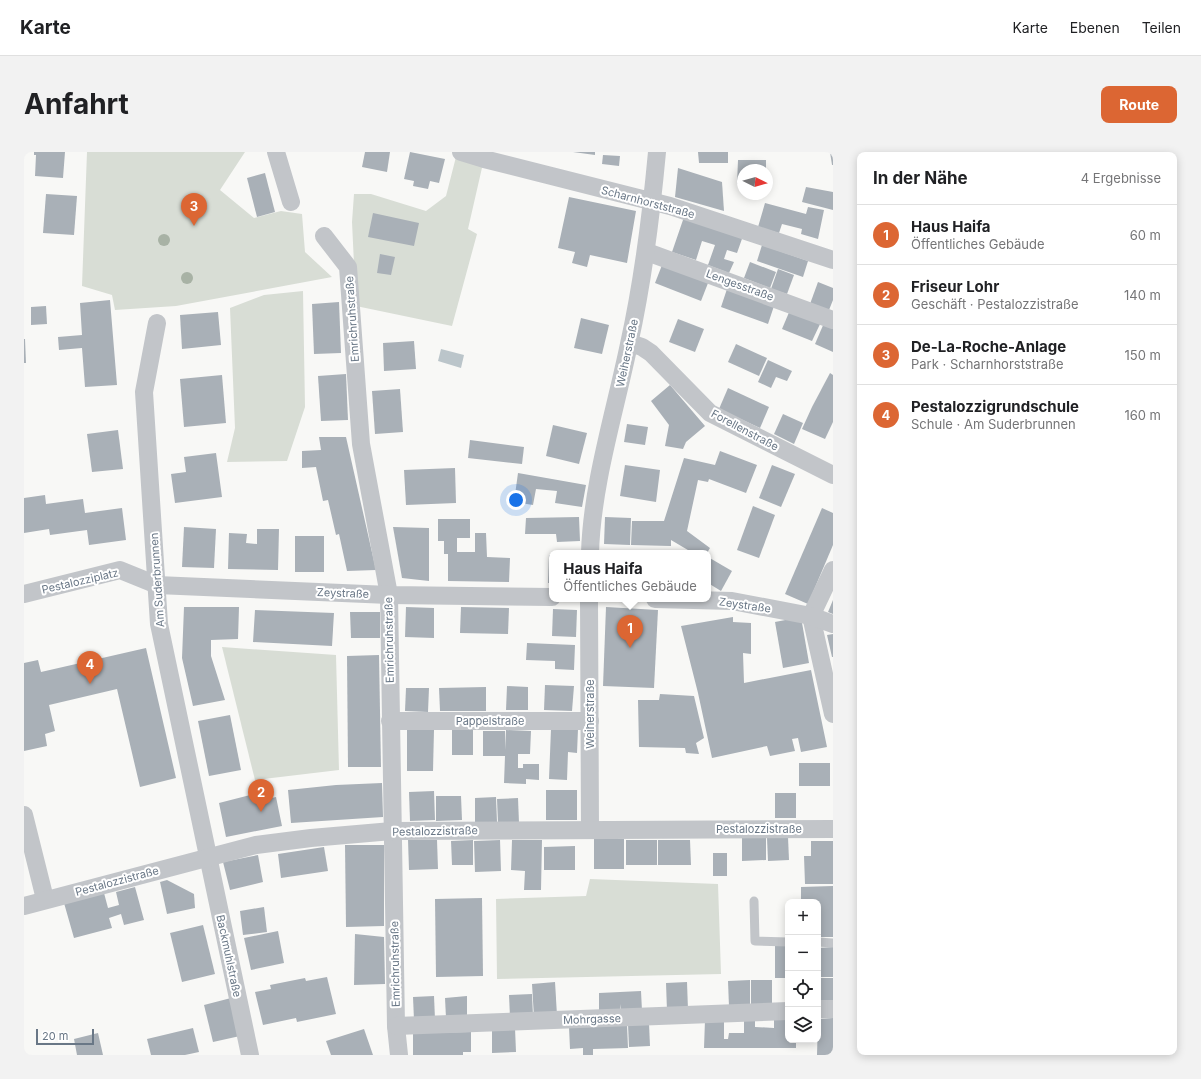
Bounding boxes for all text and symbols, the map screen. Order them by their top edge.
text: Karte [20,16,71,39]
text: Karte [1012,19,1048,36]
text: Ebenen [1070,19,1120,36]
text: Teilen [1142,19,1181,36]
button: Route [1101,86,1177,123]
text: Anfahrt [24,87,129,121]
north arrow [737,164,773,200]
text: In der Nähe [873,168,968,188]
text: 4 Ergebnisse [1081,170,1161,186]
street label: Scharnhorststraße [600,183,696,221]
pin: 3 [181,193,207,226]
text: Haus Haifa [911,217,991,236]
text: 1 [883,227,889,243]
text: 60 m [1130,227,1161,243]
text: Öffentliches Gebäude [911,236,1045,252]
street label: Lengesstraße [704,266,776,304]
street label: Emrichruhstraße [342,276,362,362]
text: Friseur Lohr [911,277,999,296]
text: 2 [882,287,890,303]
text: 140 m [1124,287,1161,303]
text: Geschäft · Pestalozzistraße [911,296,1079,312]
street label: Weiherstraße [613,318,641,388]
text: De-La-Roche-Anlage [911,337,1066,356]
text: 3 [882,347,890,363]
text: 150 m [1125,347,1161,363]
text: Park · Scharnhorststraße [911,356,1064,372]
text: Pestalozzigrundschule [911,397,1079,416]
street label: Forellenstraße [709,406,781,454]
text: 4 [882,407,890,423]
text: 160 m [1124,407,1161,423]
text: Schule · Am Suderbrunnen [911,416,1076,432]
your location [506,490,526,510]
street label: Am Suderbrunnen [147,532,167,628]
popup [549,550,711,602]
text: Haus Haifa [563,559,643,578]
street label: Pestalozziplatz [40,565,120,597]
text: Öffentliches Gebäude [563,578,697,594]
street label: Zeystraße [317,585,369,601]
street label: Zeystraße [718,594,772,616]
street label: Emrichruhstraße [381,597,397,683]
pin: 1 [617,615,643,648]
pin: 4 [77,651,103,684]
street label: Weiherstraße [583,679,597,749]
street label: Pappelstraße [456,714,524,728]
pin: 2 [248,779,274,812]
street label: Pestalozzistraße [716,822,802,836]
street label: Pestalozzistraße [392,823,478,839]
street label: Pestalozzistraße [74,863,160,899]
map controls [785,899,821,1043]
button: + [785,899,821,935]
street label: Backmuhlstraße [213,914,245,998]
street label: Emrichruhstraße [387,921,403,1007]
button: − [785,935,821,971]
button: locate [785,971,821,1007]
button: layers [785,1007,821,1043]
street label: Mohrgasse [563,1011,621,1027]
scale bar [36,1027,94,1046]
text: 20 m [42,1029,68,1043]

